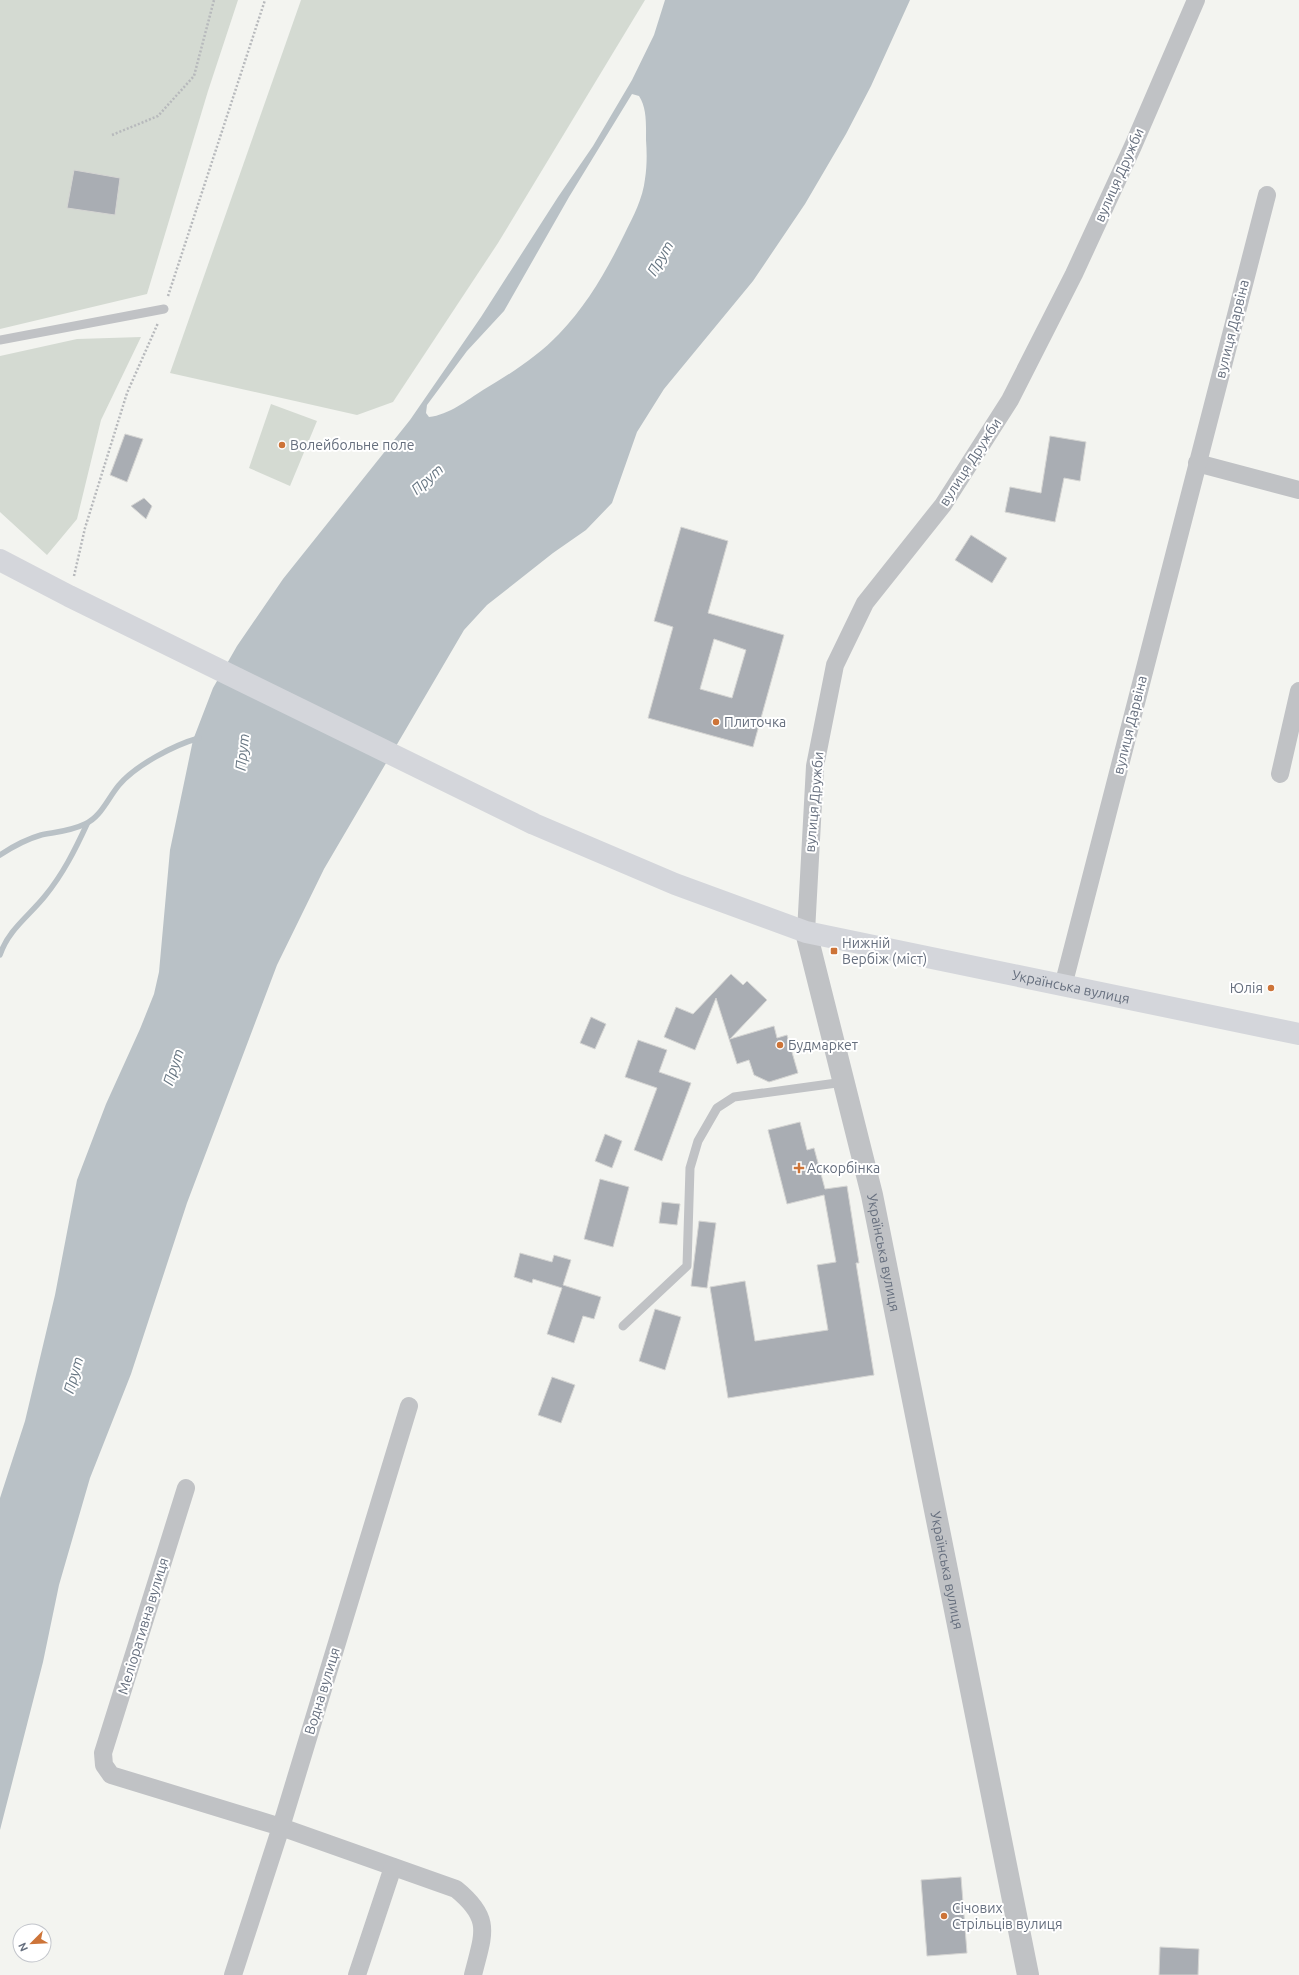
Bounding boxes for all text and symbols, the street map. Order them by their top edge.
street label: вулиця Дружби [1091,126,1147,224]
water label: Прут [643,238,677,278]
street label: вулиця Дарвіна [1212,278,1252,380]
street label: вулиця Дружби [936,415,1004,509]
place label: Волейбольне поле [290,437,414,453]
marker: Волейбольне поле [277,440,287,450]
water label: Прут [407,460,447,498]
street label: вулиця Дарвіна [1110,674,1150,776]
place label: Плиточка [724,714,786,730]
marker: Плиточка [711,717,721,727]
water label: Прут [232,733,252,771]
street label: вулиця Дружби [802,751,826,853]
place label: Нижній Вербіж (міст) [842,935,927,967]
marker: Нижній Вербіж (міст) [829,946,839,956]
street label: Українська вулиця [1011,967,1131,1007]
place label: Юлія [1230,980,1263,996]
marker: Юлія [1266,983,1276,993]
place label: Будмаркет [788,1037,858,1053]
marker: Будмаркет [775,1040,785,1050]
water label: Прут [159,1047,187,1087]
place label: Аскорбінка [807,1160,880,1176]
marker: Аскорбінка [794,1163,804,1173]
street label: Українська вулиця [864,1192,903,1313]
water label: Прут [60,1355,86,1395]
street label: Українська вулиця [927,1510,967,1631]
street label: Меліоративна вулиця [115,1556,171,1696]
street label: Водна вулиця [301,1646,343,1736]
place label: Січових Стрільців вулиця [952,1900,1062,1932]
marker: Січових Стрільців вулиця [939,1911,949,1921]
north arrow [12,1923,52,1963]
text: N [16,1941,30,1953]

